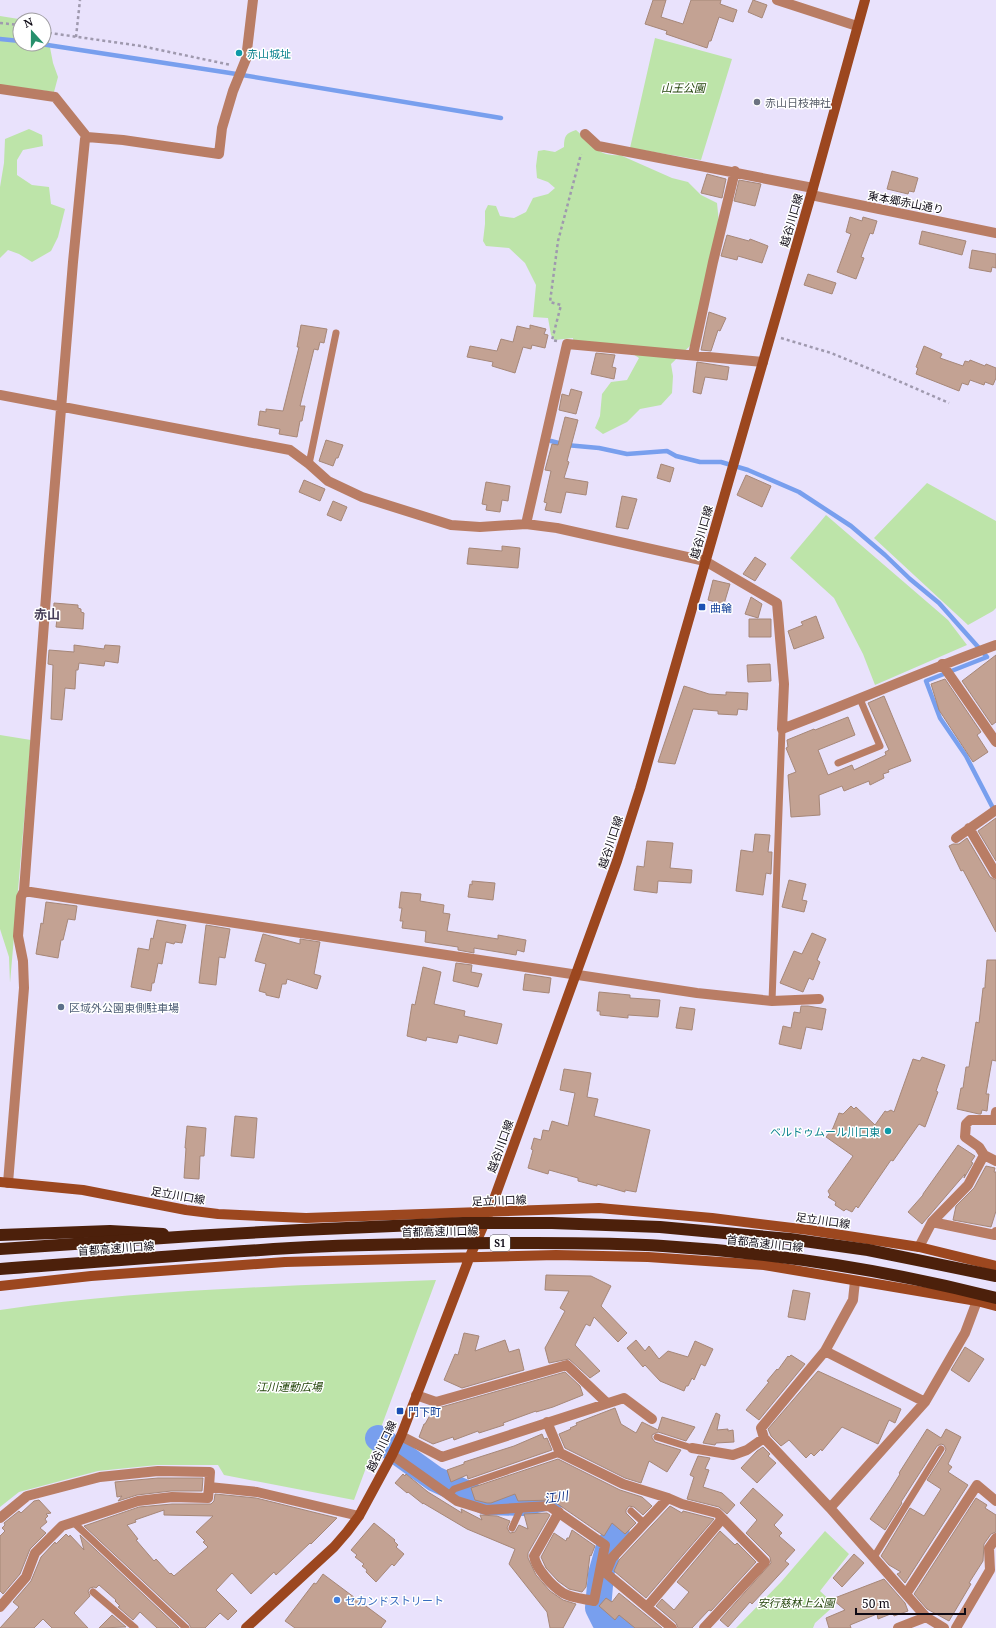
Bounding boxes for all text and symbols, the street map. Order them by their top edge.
north arrow [12,12,52,52]
text: N [22,14,35,31]
place label: 赤山城址 [247,46,291,61]
marker: 赤山城址 [234,48,244,58]
park label: 山王公園 [661,80,707,95]
place label: 赤山日枝神社 [765,95,831,110]
marker: 赤山日枝神社 [752,97,762,107]
street label: 東本郷赤山通り [867,187,945,217]
street label: 越谷川口線 [776,191,806,249]
street label: 越谷川口線 [686,503,716,561]
place label: 曲輪 [710,600,732,615]
marker: 曲輪 [697,602,707,612]
district label: 赤山 [34,605,60,623]
street label: 越谷川口線 [594,814,626,870]
place label: 区域外公園東側駐車場 [69,1000,179,1015]
marker: 区域外公園東側駐車場 [56,1002,66,1012]
street label: 越谷川口線 [484,1118,516,1174]
place label: ベルドゥムール川口東 [770,1124,880,1139]
marker: ベルドゥムール川口東 [883,1126,893,1136]
street label: 足立川口線 [150,1183,206,1207]
street label: 足立川口線 [471,1192,527,1208]
street label: 足立川口線 [795,1209,851,1231]
street label: 首都高速川口線 [401,1223,479,1239]
street label: 首都高速川口線 [726,1232,804,1254]
road number: S1 [490,1235,510,1251]
street label: 首都高速川口線 [77,1238,155,1258]
park label: 江川運動広場 [256,1379,324,1394]
place label: 門下町 [408,1404,441,1419]
marker: 門下町 [395,1406,405,1416]
street label: 越谷川口線 [363,1418,399,1474]
water label: 江川 [543,1486,571,1507]
scale bar [856,1590,965,1616]
place label: セカンドストリート [345,1593,444,1608]
marker: セカンドストリート [332,1595,342,1605]
park label: 安行慈林上公園 [758,1595,836,1610]
text: 50 m [862,1595,890,1612]

